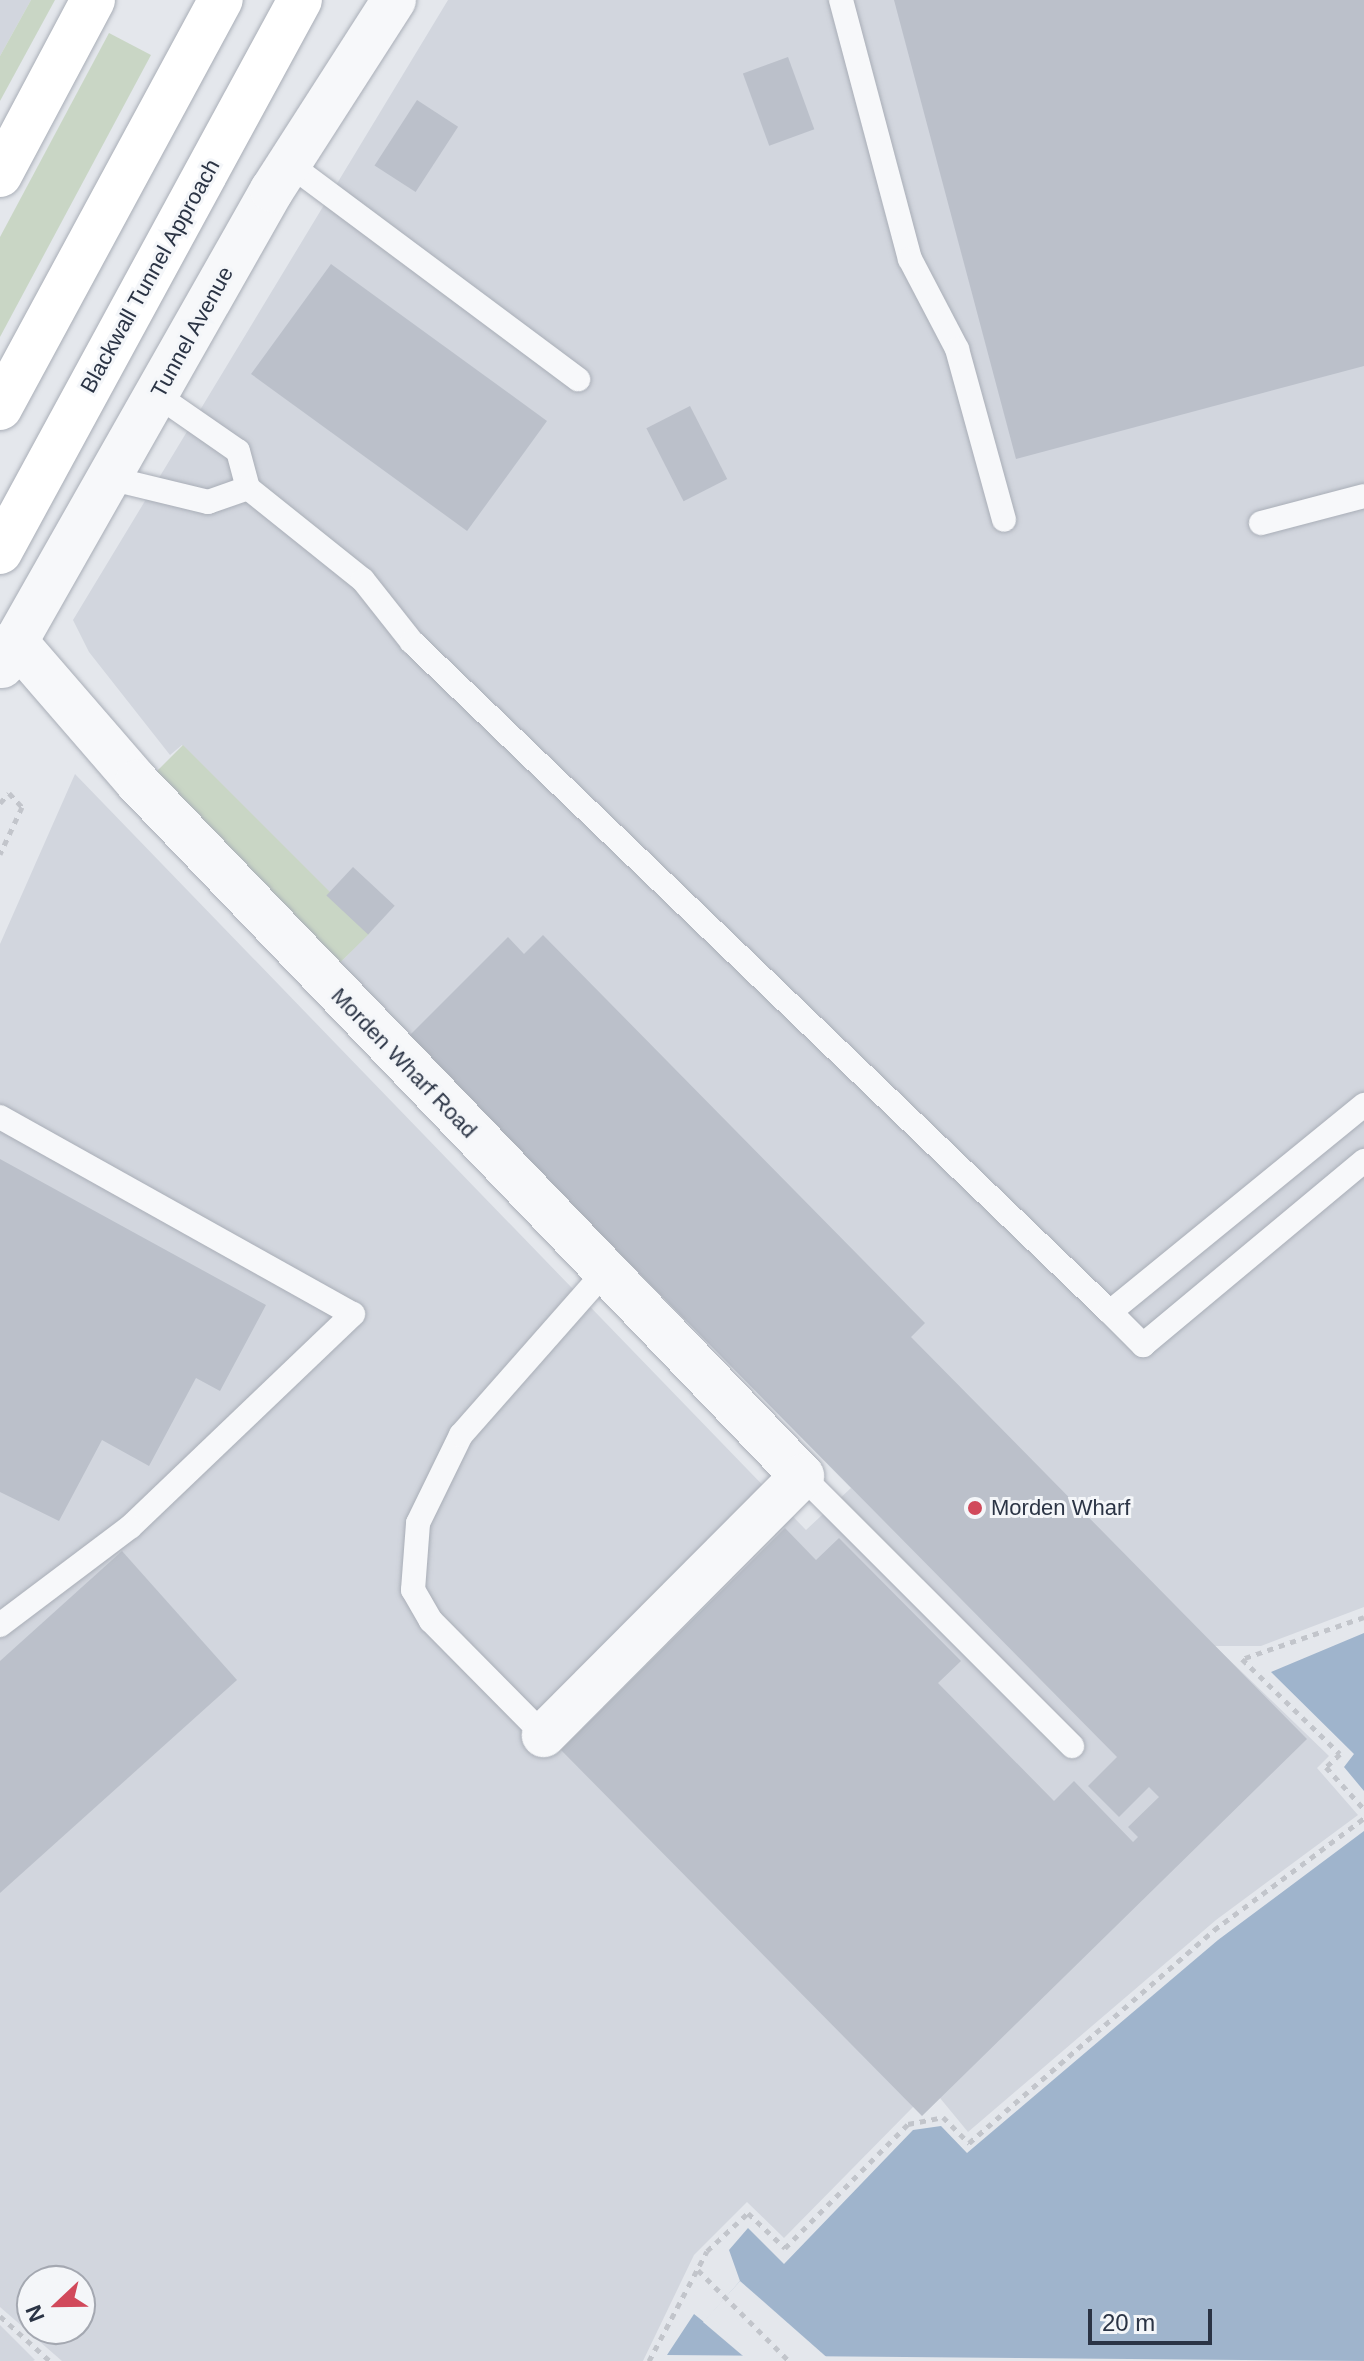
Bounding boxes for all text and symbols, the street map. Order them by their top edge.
street label: Blackwall Tunnel Approach [74,154,226,398]
street label: Tunnel Avenue [145,261,239,403]
street label: Morden Wharf Road [326,983,482,1143]
place label: Morden Wharf [991,1495,1130,1521]
marker: Morden Wharf [966,1499,984,1517]
north arrow [16,2265,96,2345]
scale bar [1092,2293,1216,2343]
text: N [21,2301,50,2325]
text: 20 m [1102,2309,1155,2336]

